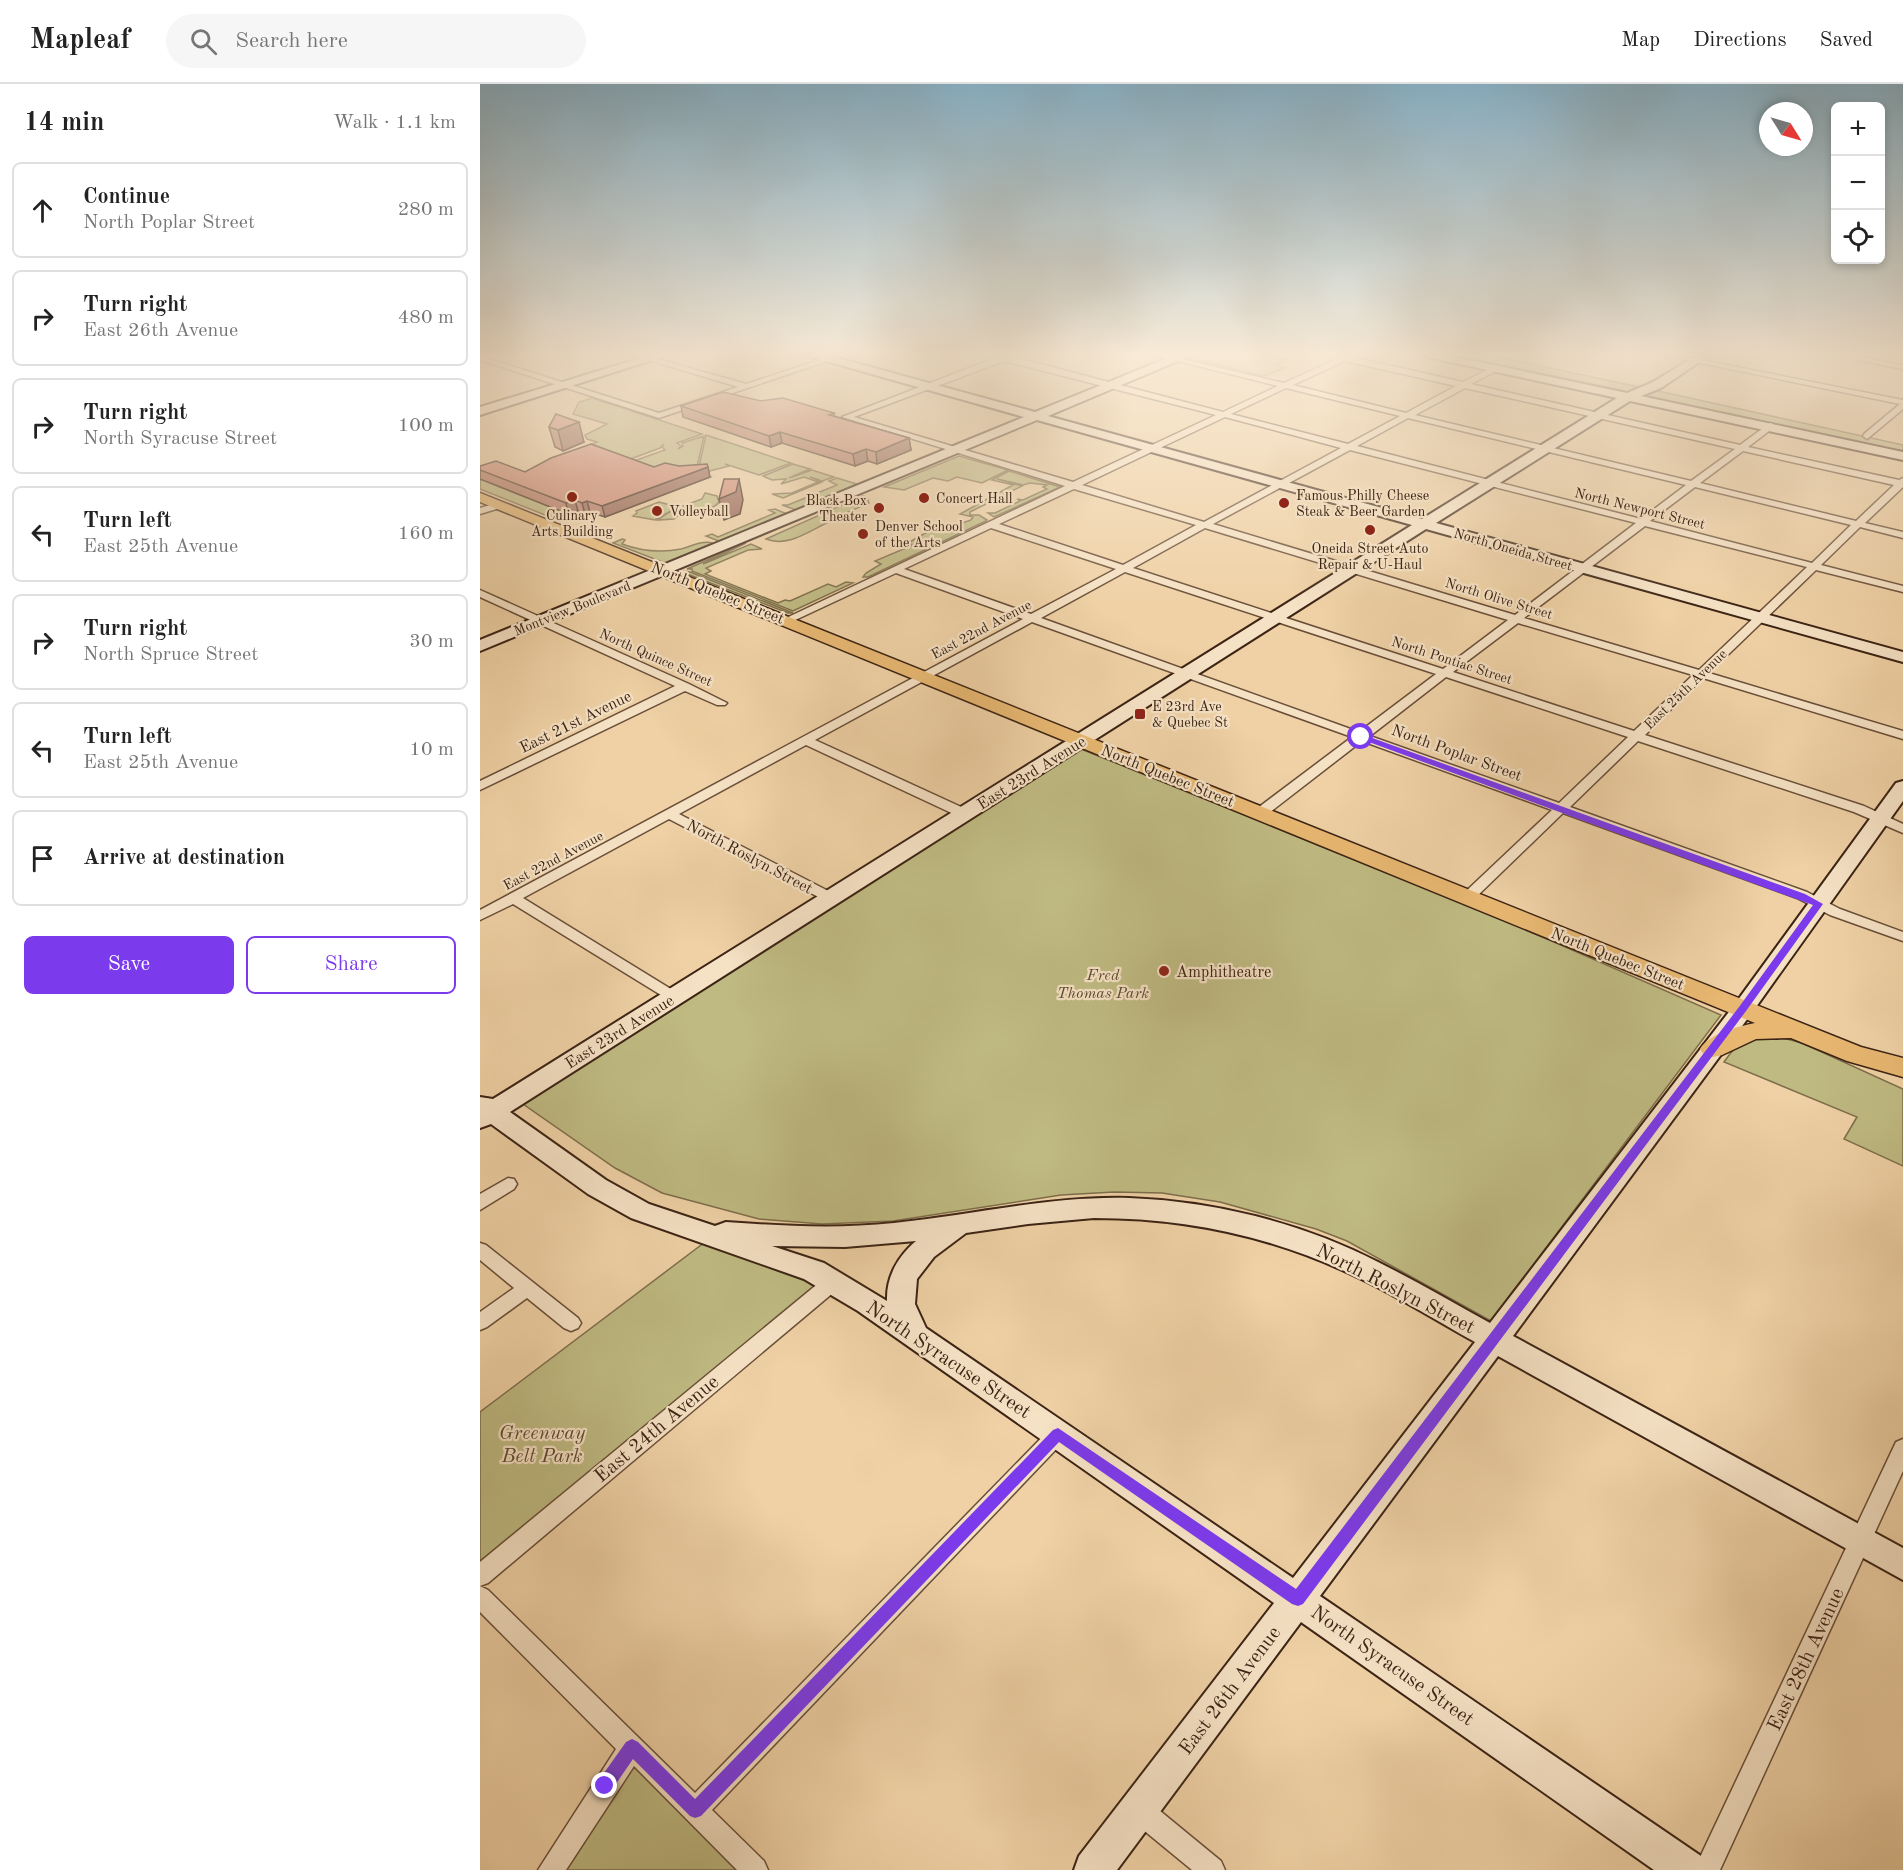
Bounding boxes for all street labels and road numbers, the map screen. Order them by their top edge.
street label: North Newport Street [1573,486,1706,532]
street label: North Oneida Street [1452,526,1574,574]
street label: North Quebec Street [648,560,786,628]
street label: North Olive Street [1443,576,1554,622]
street label: Montview Boulevard [512,579,633,639]
street label: East 22nd Avenue [929,598,1034,662]
street label: North Quince Street [597,627,714,689]
street label: North Pontiac Street [1390,635,1514,687]
street label: East 25th Avenue [1642,647,1730,732]
street label: East 21st Avenue [517,689,634,757]
street label: North Poplar Street [1389,723,1524,785]
street label: East 23rd Avenue [975,734,1089,814]
street label: North Quebec Street [1098,743,1236,811]
street label: North Roslyn Street [683,818,815,898]
street label: East 22nd Avenue [501,829,606,893]
street label: North Quebec Street [1548,926,1686,994]
street label: East 23rd Avenue [563,993,677,1073]
street label: North Roslyn Street [1312,1241,1478,1338]
street label: North Syracuse Street [862,1298,1034,1423]
street label: East 24th Avenue [591,1372,723,1487]
street label: East 28th Avenue [1765,1585,1849,1734]
street label: North Syracuse Street [1307,1603,1477,1730]
street label: East 26th Avenue [1176,1623,1285,1759]

